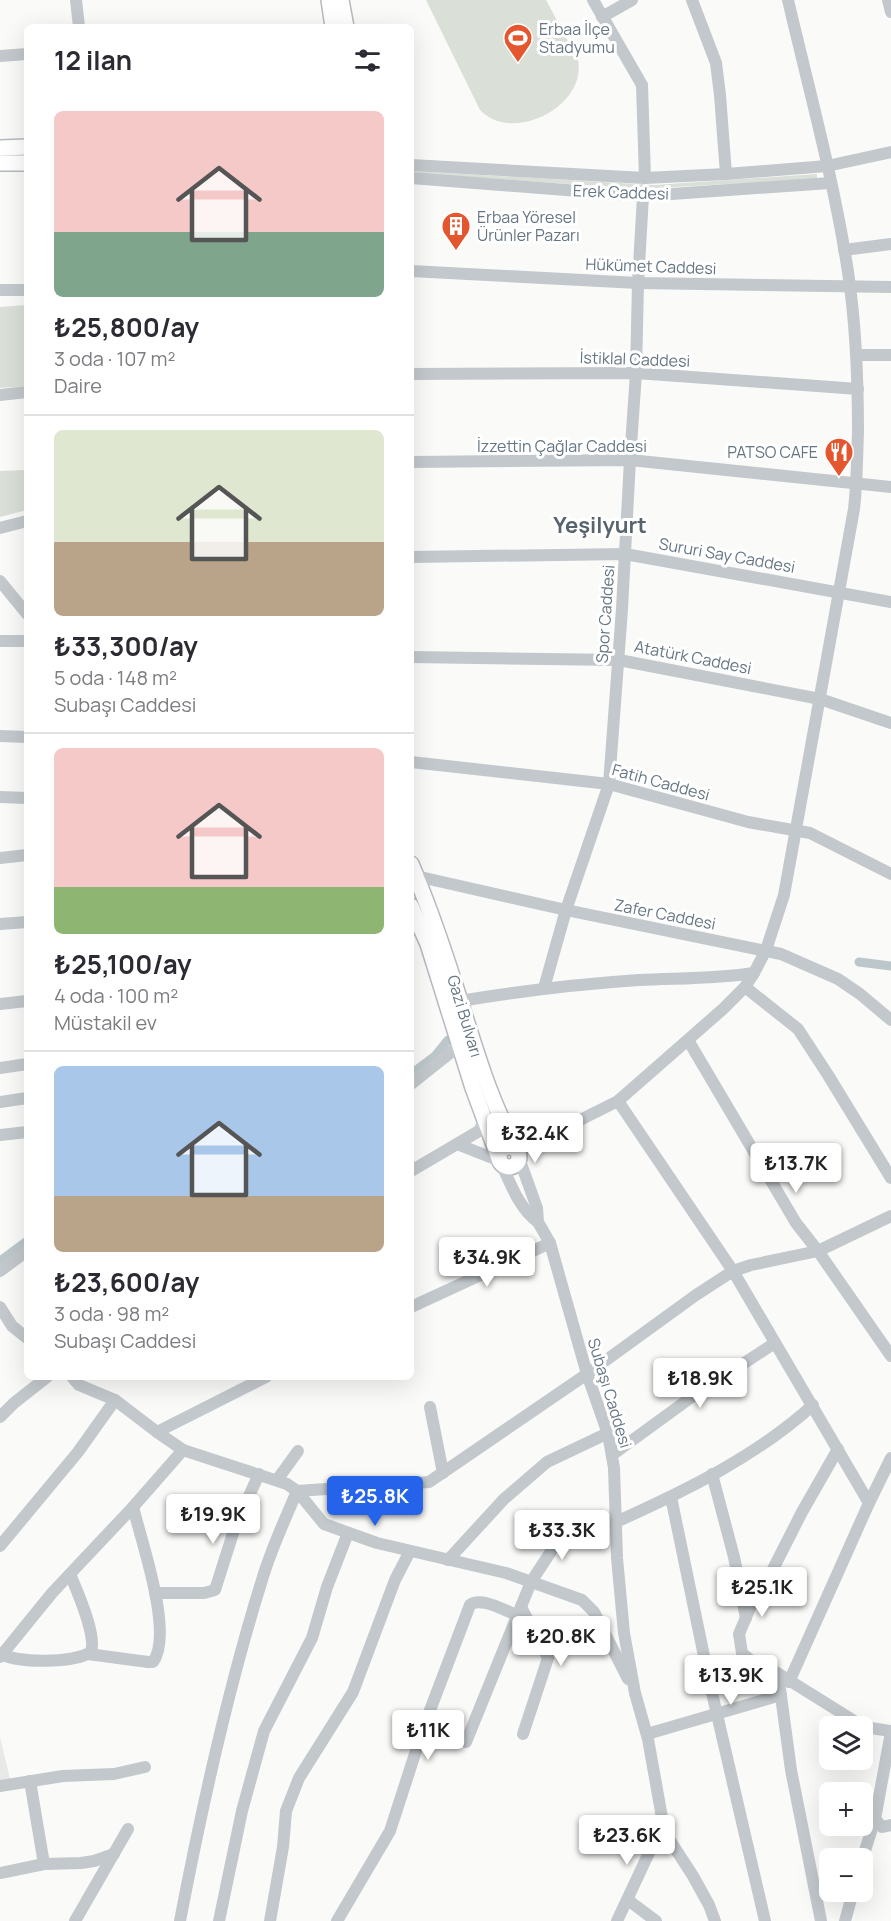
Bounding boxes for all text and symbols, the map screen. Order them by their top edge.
place label: Erbaa İlçe Stadyumu [539,18,615,58]
sports icon: Erbaa İlçe Stadyumu [502,22,534,64]
text: 12 ilan [54,42,132,78]
icon: filters [351,44,384,77]
icon: home [165,150,273,258]
street label: Erek Caddesi [573,179,669,205]
place label: Erbaa Yöresel Ürünler Pazarı [477,206,580,246]
building icon: Erbaa Yöresel Ürünler Pazarı [440,210,472,252]
street label: Hükümet Caddesi [585,253,717,279]
text: ₺25,800/ay [54,309,199,345]
text: 3 oda · 107 m² [54,345,175,372]
street label: İstiklal Caddesi [579,346,691,372]
text: Daire [54,372,102,399]
street label: İzzettin Çağlar Caddesi [477,435,647,457]
restaurant icon: PATSO CAFE [823,436,855,478]
place label: PATSO CAFE [727,441,818,463]
icon: home [165,469,273,577]
district label: Yeşilyurt [553,510,647,540]
street label: Sururi Say Caddesi [657,532,797,578]
street label: Spor Caddesi [591,564,619,664]
text: ₺33,300/ay [54,628,198,664]
street label: Atatürk Caddesi [633,635,753,679]
text: 5 oda · 148 m² [54,664,177,691]
text: Subaşı Caddesi [54,691,196,718]
street label: Fatih Caddesi [610,758,712,806]
icon: home [165,787,273,895]
street label: Zafer Caddesi [612,893,718,935]
text: ₺25,100/ay [54,946,191,982]
street label: Gazi Bulvarı [442,972,488,1060]
text: 4 oda · 100 m² [54,982,178,1009]
text: Müstakil ev [54,1009,157,1036]
icon: home [165,1105,273,1213]
pin: ₺32.4K [486,1113,584,1164]
text: ₺32.4K [501,1119,569,1146]
pin: ₺13.7K [747,1143,845,1194]
text: ₺13.7K [764,1149,828,1176]
pin: ₺34.9K [438,1237,536,1288]
text: ₺34.9K [453,1243,521,1270]
text: ₺23,600/ay [54,1264,199,1300]
text: 3 oda · 98 m² [54,1300,169,1327]
text: Subaşı Caddesi [54,1327,196,1354]
street label: Subaşı Caddesi [583,1335,637,1451]
pin: ₺18.9K [651,1358,749,1409]
text: ₺18.9K [667,1364,733,1391]
pin: ₺25.8K [326,1476,424,1527]
text: ₺25.8K [341,1482,409,1509]
pin: ₺19.9K [164,1494,262,1545]
text: ₺19.9K [180,1500,246,1527]
pin: ₺33.3K [513,1510,611,1561]
text: ₺33.3K [528,1516,596,1543]
pin: ₺25.1K [713,1567,811,1618]
text: ₺25.1K [731,1573,793,1600]
pin: ₺20.8K [512,1616,610,1667]
text: ₺20.8K [526,1622,596,1649]
pin: ₺13.9K [682,1655,780,1706]
text: ₺13.9K [698,1661,764,1688]
pin: ₺11K [392,1710,464,1761]
text: ₺11K [406,1716,450,1743]
map controls [819,1716,873,1902]
button: layers [819,1716,873,1770]
button: + [819,1782,873,1836]
pin: ₺23.6K [578,1815,676,1866]
text: ₺23.6K [593,1821,661,1848]
button: − [819,1848,873,1902]

